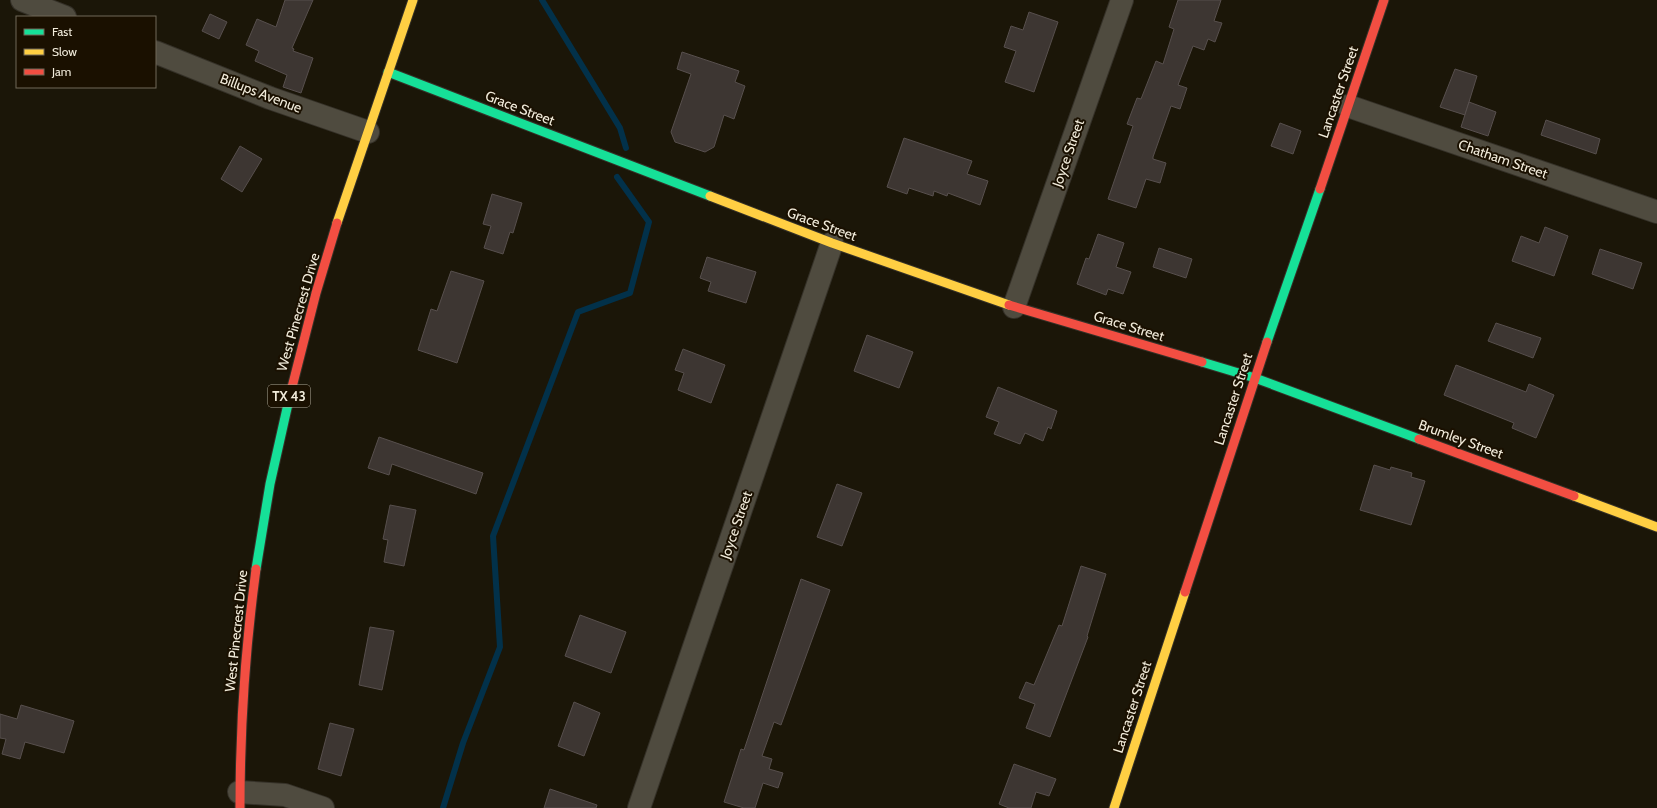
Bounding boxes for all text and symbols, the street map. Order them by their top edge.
legend [16,16,156,88]
text: Fast [52,24,72,39]
text: Slow [52,44,77,59]
street label: Lancaster Street [1314,44,1362,140]
text: Jam [51,64,71,79]
street label: Billups Avenue [217,69,305,117]
street label: Grace Street [483,87,558,130]
street label: Joyce Street [1048,117,1088,190]
street label: Chatham Street [1456,135,1550,183]
street label: Grace Street [785,203,860,245]
street label: West Pinecrest Drive [273,251,323,373]
street label: Grace Street [1091,307,1167,345]
street label: Lancaster Street [1210,350,1256,447]
road number: TX 43 [268,385,310,407]
street label: Brumley Street [1416,415,1506,463]
street label: Joyce Street [716,489,756,562]
street label: West Pinecrest Drive [221,569,251,693]
street label: Lancaster Street [1109,658,1155,755]

